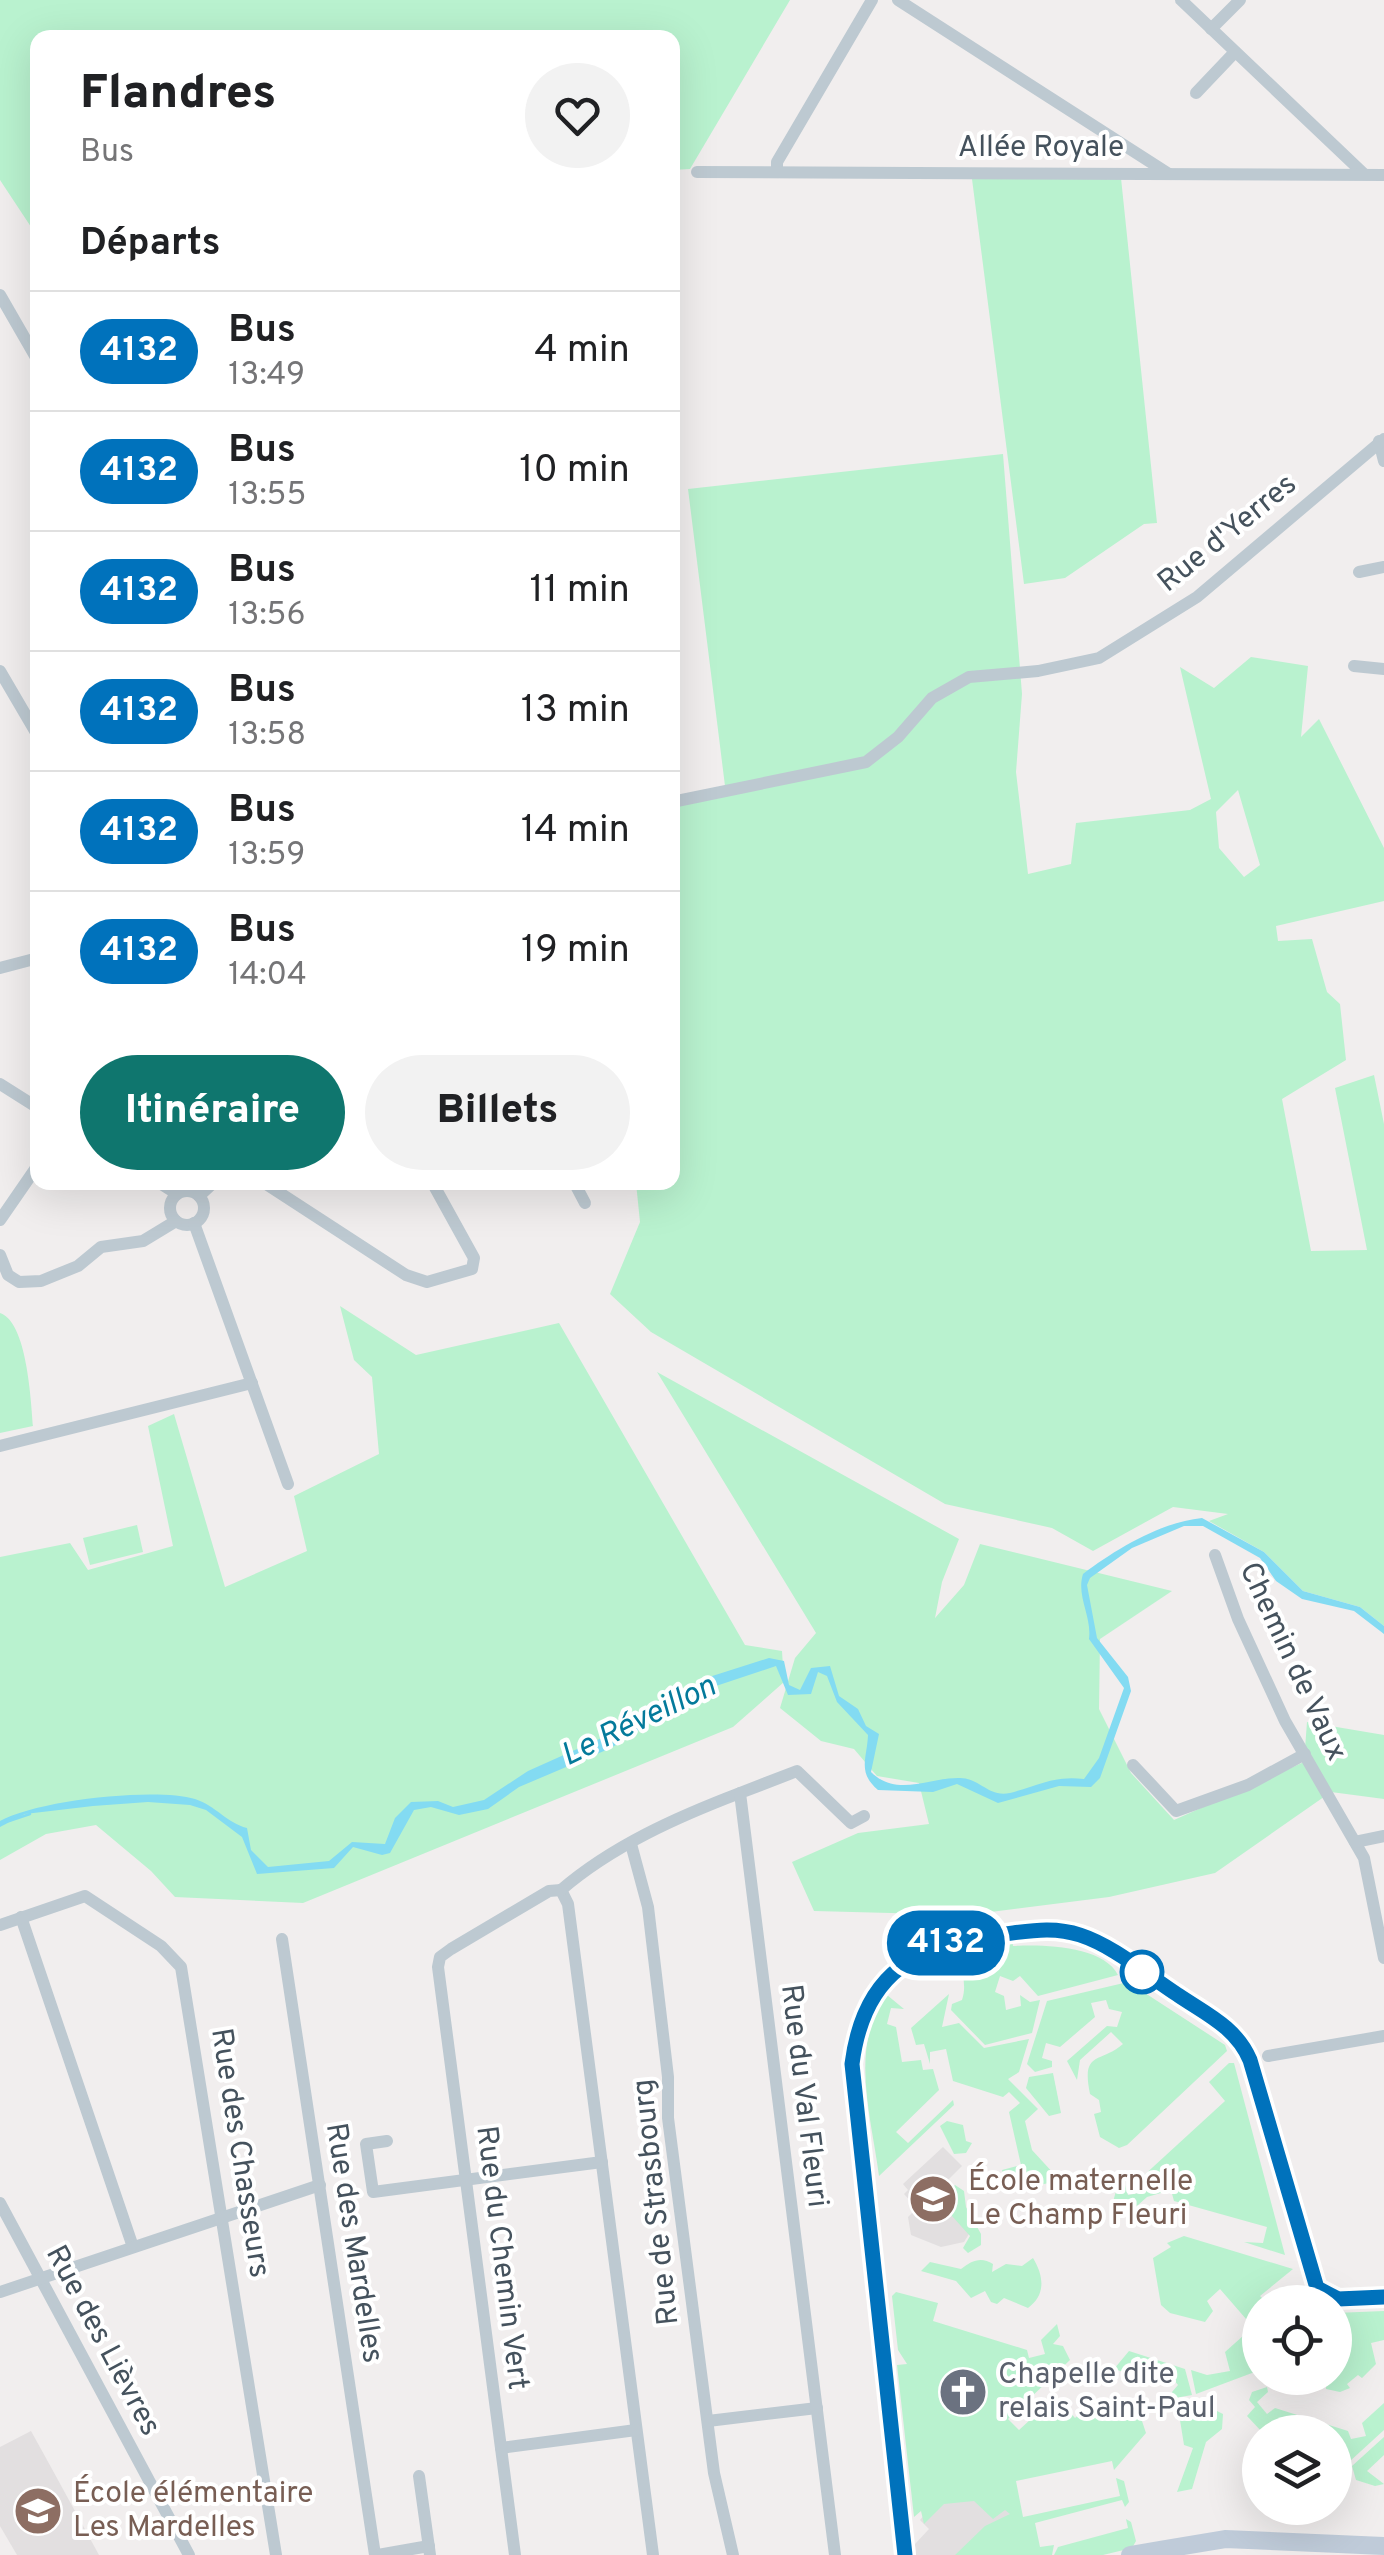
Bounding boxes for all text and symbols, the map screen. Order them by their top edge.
button: heart [525,63,630,168]
text: Flandres [80,65,276,125]
street label: Allée Royale [958,130,1124,167]
text: Bus [80,133,134,173]
text: Départs [80,220,220,269]
text: Bus [228,307,296,356]
text: 4 min [534,327,630,376]
text: 4132 [100,329,178,373]
text: 13:49 [228,356,305,396]
text: Bus [228,427,296,476]
text: 10 min [519,447,630,496]
text: 4132 [100,449,178,493]
street label: Rue d'Yerres [1151,467,1305,601]
text: 13:55 [228,476,306,516]
text: Bus [228,547,296,596]
text: 11 min [529,567,630,616]
text: 4132 [100,569,178,613]
text: 13:56 [228,596,306,636]
text: Bus [228,667,296,716]
text: 13 min [521,687,630,736]
text: 4132 [100,689,178,733]
text: 13:58 [228,716,306,756]
text: Bus [228,787,296,836]
text: 14 min [521,807,630,856]
text: 4132 [100,809,178,853]
text: 13:59 [228,836,305,876]
text: Bus [228,907,296,956]
text: 19 min [521,927,630,976]
text: 4132 [100,929,178,973]
text: 14:04 [228,956,307,996]
button: Itinéraire [80,1055,345,1170]
button: Billets [365,1055,630,1170]
street label: Chemin de Vaux [1230,1557,1354,1767]
water label: Le Réveillon [555,1667,723,1777]
line badge: 4132 [876,1910,1016,1976]
text: 4132 [907,1921,985,1965]
unlabelled marker [1121,1951,1163,1993]
street label: Rue du Val Fleuri [771,1982,835,2210]
street label: Rue des Chasseurs [201,2026,277,2280]
street label: Rue de Strasbourg [626,2077,688,2327]
street label: Rue des Mardelles [316,2120,390,2366]
street label: Rue du Chemin Vert [466,2124,536,2392]
place label: École maternelle Le Champ Fleuri [968,2162,1193,2235]
school or university icon: École maternelle Le Champ Fleuri [907,2173,959,2225]
street label: Rue des Lièvres [36,2239,168,2443]
map controls [1242,2285,1352,2525]
button: locate [1242,2285,1352,2395]
place label: Chapelle dite relais Saint-Paul [998,2357,1216,2428]
church icon: Chapelle dite relais Saint-Paul [937,2366,989,2418]
button: layers [1242,2415,1352,2525]
place label: École élémentaire Les Mardelles [73,2474,313,2547]
school or university icon: École élémentaire Les Mardelles [12,2485,64,2537]

